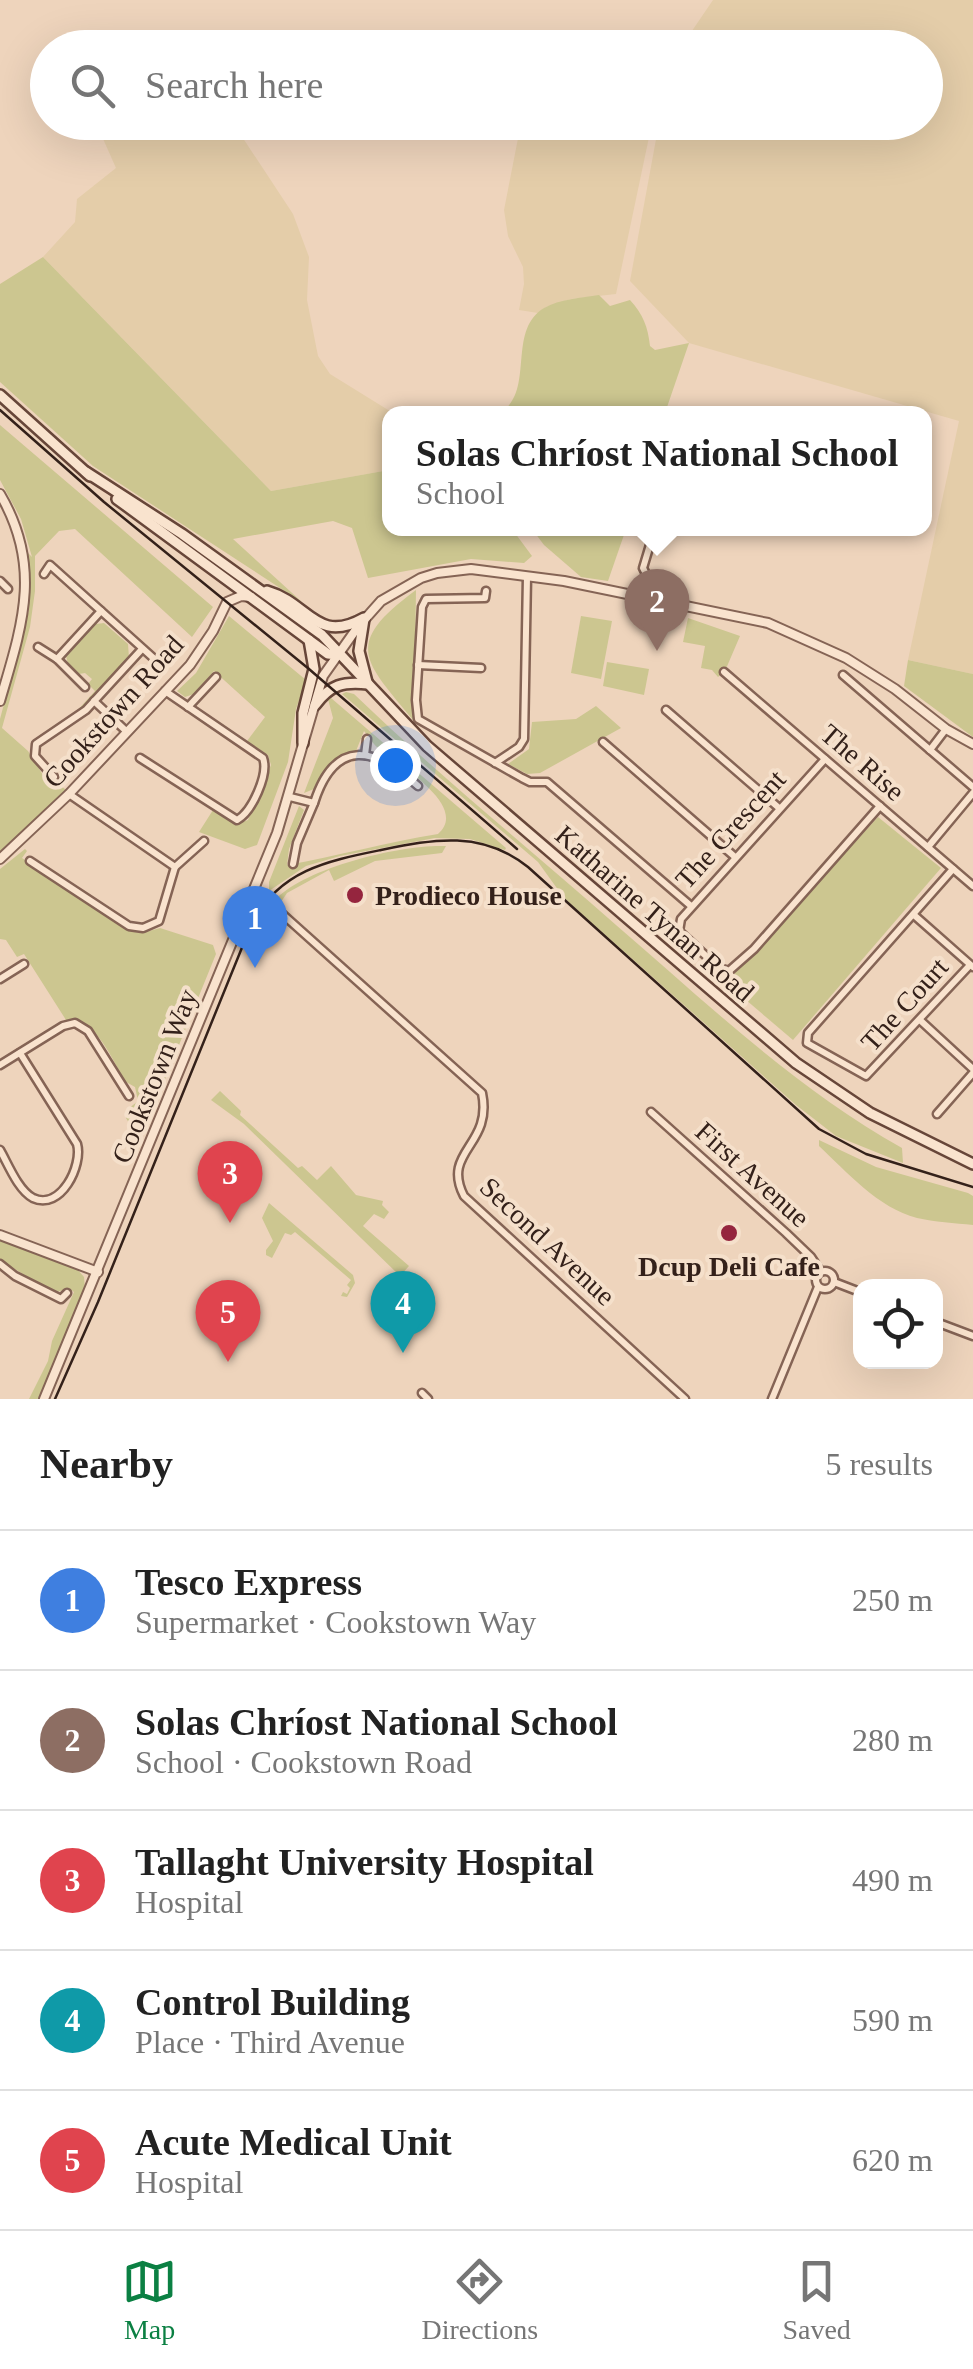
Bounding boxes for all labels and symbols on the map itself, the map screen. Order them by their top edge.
pin: 2 [624,568,690,651]
street label: Cookstown Road [37,629,190,794]
street label: The Rise [815,718,911,807]
your location [370,740,421,791]
street label: The Crescent [669,764,792,895]
street label: Katharine Tynan Road [549,819,760,1008]
place label: Prodieco House [375,880,562,911]
marker: Prodieco House [344,884,366,906]
pin: 1 [222,886,288,968]
street label: The Court [855,951,954,1057]
street label: Cookstown Way [105,985,203,1168]
street label: First Avenue [690,1115,816,1233]
pin: 3 [198,1140,262,1223]
street label: Second Avenue [474,1171,621,1312]
marker: Dcup Deli Cafe [718,1222,740,1244]
place label: Dcup Deli Cafe [638,1251,820,1282]
pin: 4 [370,1270,436,1353]
pin: 5 [196,1280,260,1362]

